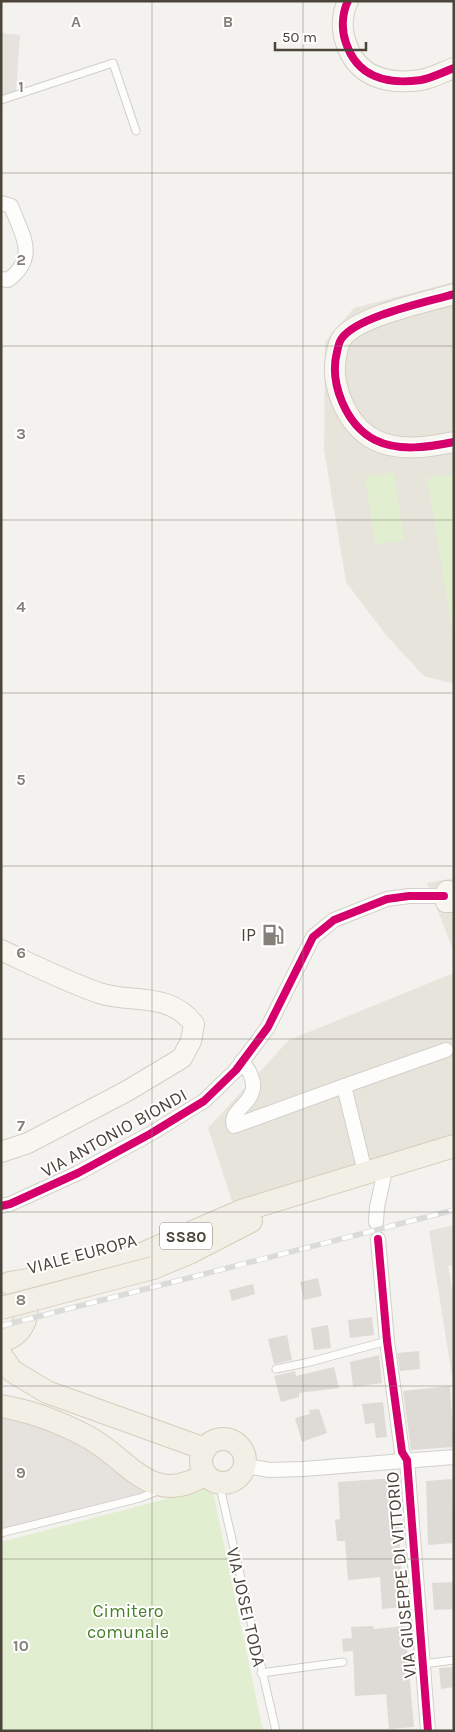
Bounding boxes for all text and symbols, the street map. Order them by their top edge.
text: A [71,12,81,31]
text: B [223,12,233,31]
scale bar [275,20,366,52]
text: 50 m [282,28,317,46]
text: 1 [18,77,24,96]
text: 2 [16,250,26,269]
text: 3 [16,424,26,443]
text: 4 [16,597,26,616]
text: 5 [16,770,26,789]
fuel station icon: IP [260,922,286,948]
place label: IP [241,924,256,946]
text: 6 [16,943,26,962]
street label: VIA ANTONIO BIONDI [37,1084,191,1182]
text: 7 [17,1116,25,1135]
road number: SS80 [160,1222,212,1250]
street label: VIALE EUROPA [25,1229,139,1279]
text: 8 [16,1290,26,1309]
text: 9 [16,1463,26,1482]
street label: VIA GIUSEPPE DI VITTORIO [381,1471,421,1679]
street label: VIA JOSEI TODA [222,1545,270,1669]
park label: Cimitero comunale [87,1600,169,1643]
text: 10 [13,1636,29,1655]

